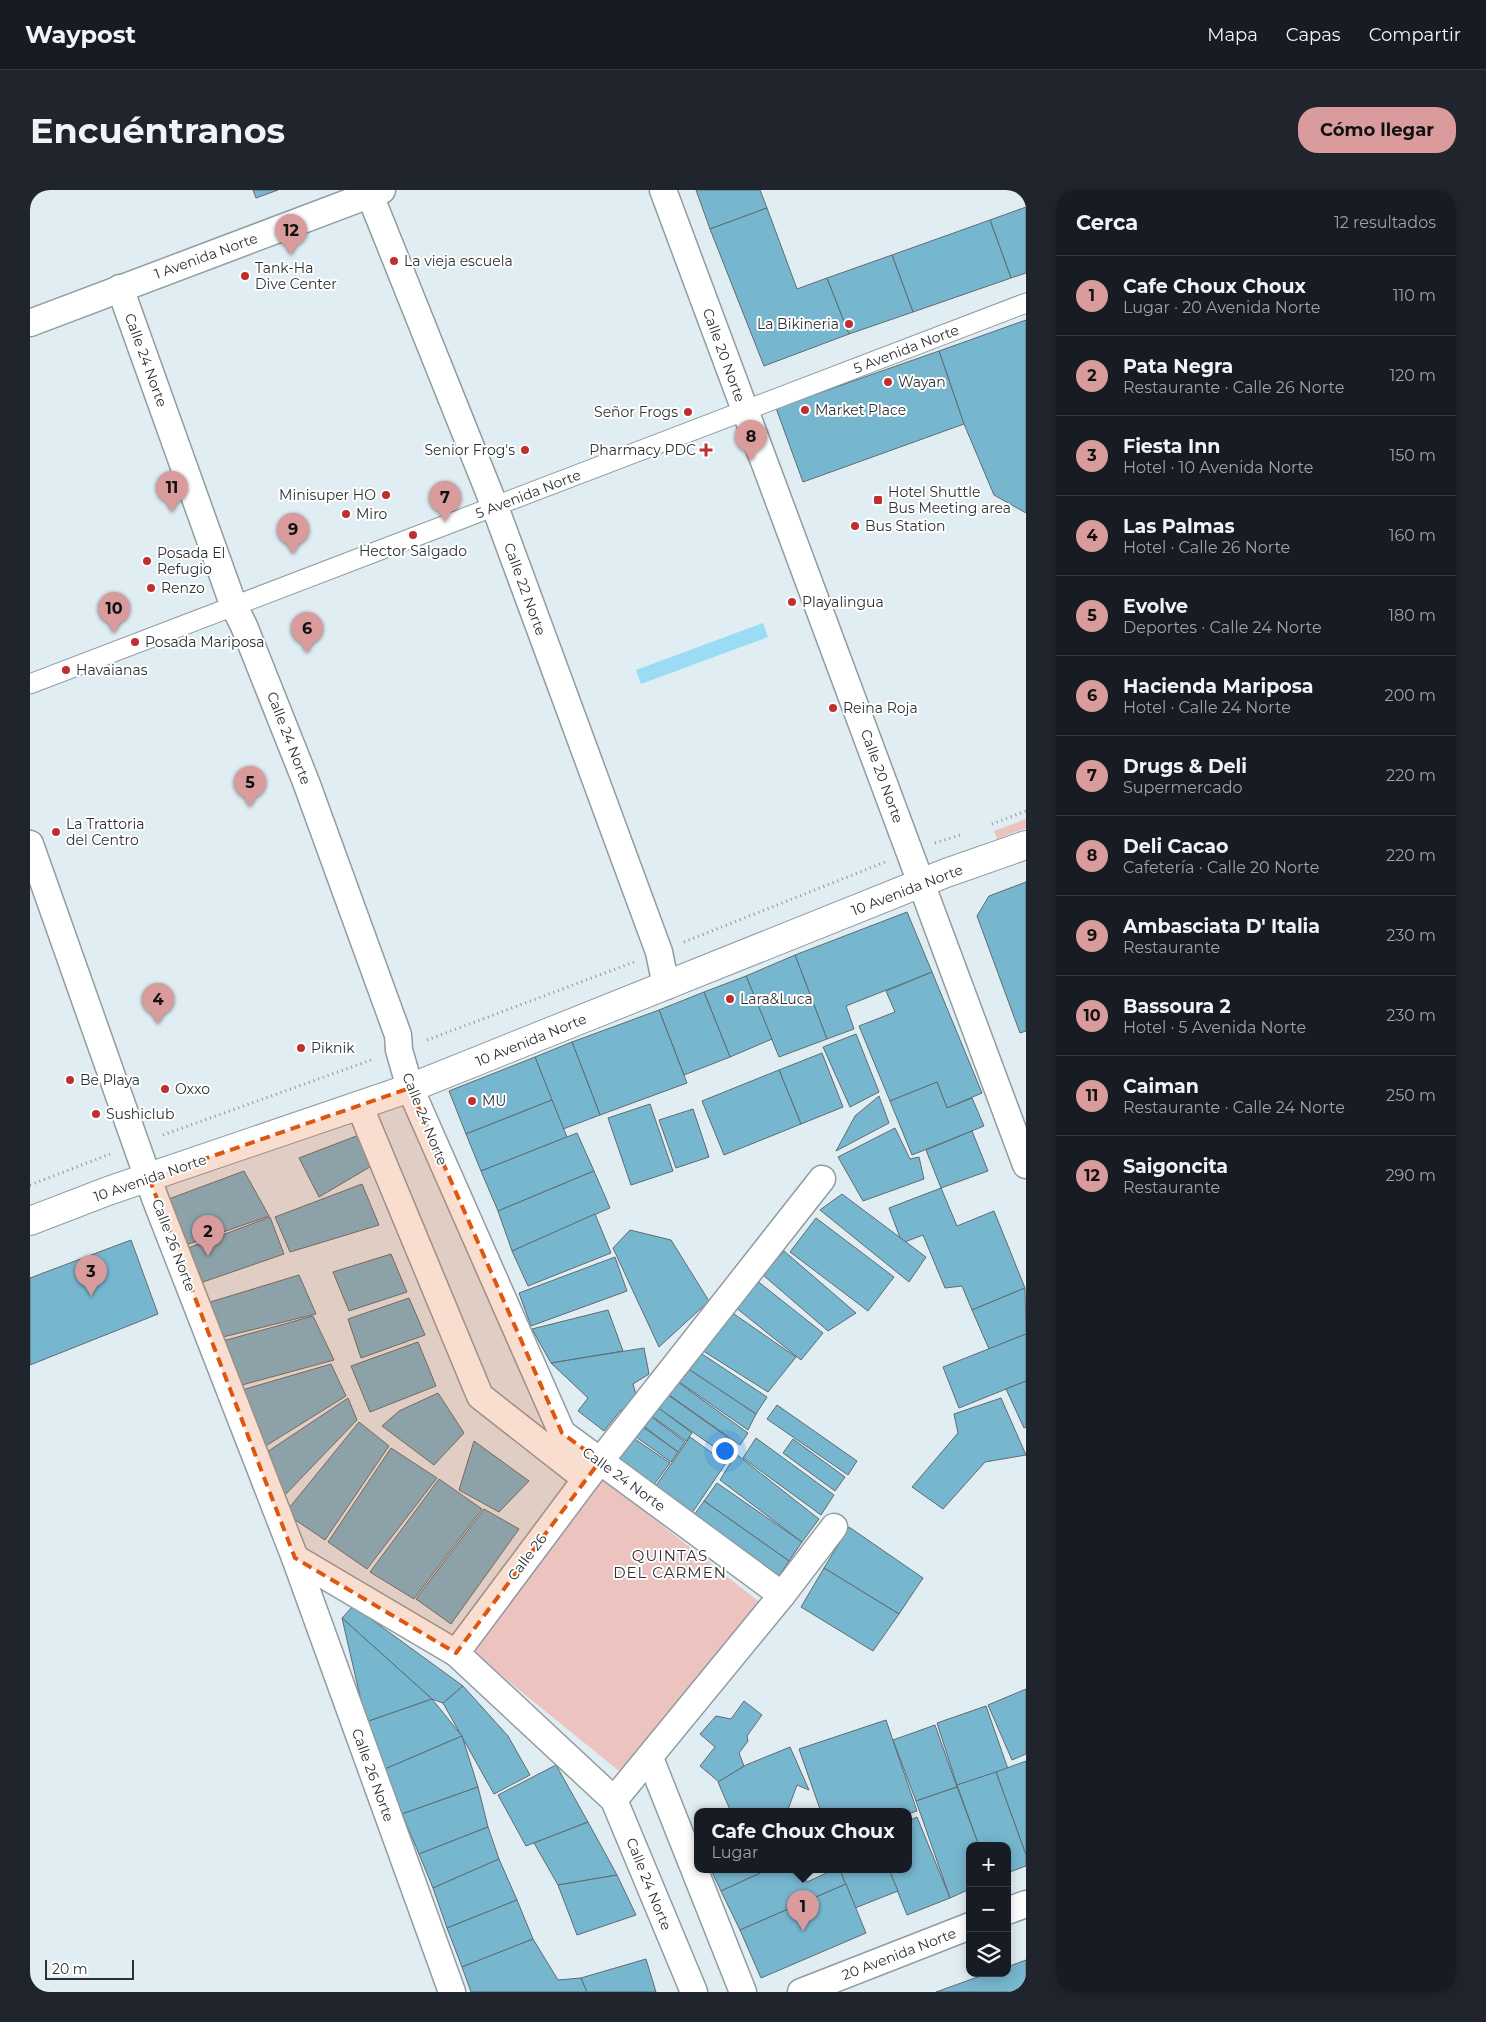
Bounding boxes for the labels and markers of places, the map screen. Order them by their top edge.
pin: 12 [275,214,307,255]
place label: La vieja escuela [404,252,513,270]
marker: La vieja escuela [388,255,400,267]
place label: Tank-Ha Dive Center [255,259,337,293]
marker: Tank-Ha Dive Center [239,270,251,282]
place label: La Bikineria [757,315,839,333]
marker: La Bikineria [843,318,855,330]
place label: Wayan [898,373,946,391]
marker: Wayan [882,376,894,388]
place label: Market Place [815,401,906,419]
place label: Señor Frogs [594,403,678,421]
marker: Market Place [799,404,811,416]
marker: Señor Frogs [682,406,694,418]
pin: 8 [735,420,767,461]
place label: Senior Frog's [424,441,515,459]
place label: Pharmacy PDC [589,441,696,459]
marker: Senior Frog's [519,444,531,456]
marker: Pharmacy PDC [700,444,712,456]
pin: 11 [156,471,188,512]
pin: 7 [429,481,461,522]
place label: Hotel Shuttle Bus Meeting area [888,483,1011,517]
place label: Minisuper HO [279,486,376,504]
marker: Minisuper HO [380,489,392,501]
marker: Hotel Shuttle Bus Meeting area [872,494,884,506]
place label: Miro [356,505,388,523]
marker: Miro [340,508,352,520]
pin: 9 [277,513,309,554]
place label: Bus Station [865,517,945,535]
marker: Bus Station [849,520,861,532]
marker: Hector Salgado [407,529,419,541]
place label: Hector Salgado [359,542,467,560]
place label: Posada El Refugio [157,544,225,578]
marker: Posada El Refugio [141,555,153,567]
place label: Renzo [161,579,205,597]
marker: Renzo [145,582,157,594]
pin: 10 [98,592,130,633]
place label: Playalingua [802,593,884,611]
marker: Playalingua [786,596,798,608]
pin: 6 [291,612,323,653]
place label: Posada Mariposa [145,633,264,651]
marker: Posada Mariposa [129,636,141,648]
place label: Havaianas [76,661,148,679]
marker: Havaianas [60,664,72,676]
place label: Reina Roja [843,699,918,717]
marker: Reina Roja [827,702,839,714]
pin: 5 [234,766,266,807]
place label: La Trattoria del Centro [66,815,145,849]
marker: La Trattoria del Centro [50,826,62,838]
pin: 4 [142,983,174,1024]
place label: Lara&Luca [740,990,813,1008]
marker: Lara&Luca [724,993,736,1005]
place label: Piknik [311,1039,355,1057]
marker: Piknik [295,1042,307,1054]
place label: Be Playa [80,1071,140,1089]
marker: Be Playa [64,1074,76,1086]
place label: Oxxo [175,1080,210,1098]
marker: Oxxo [159,1083,171,1095]
place label: MU [482,1092,506,1110]
marker: MU [466,1095,478,1107]
place label: Sushiclub [106,1105,175,1123]
marker: Sushiclub [90,1108,102,1120]
pin: 2 [192,1215,224,1256]
pin: 3 [75,1255,107,1296]
pin: 1 [787,1890,819,1931]

